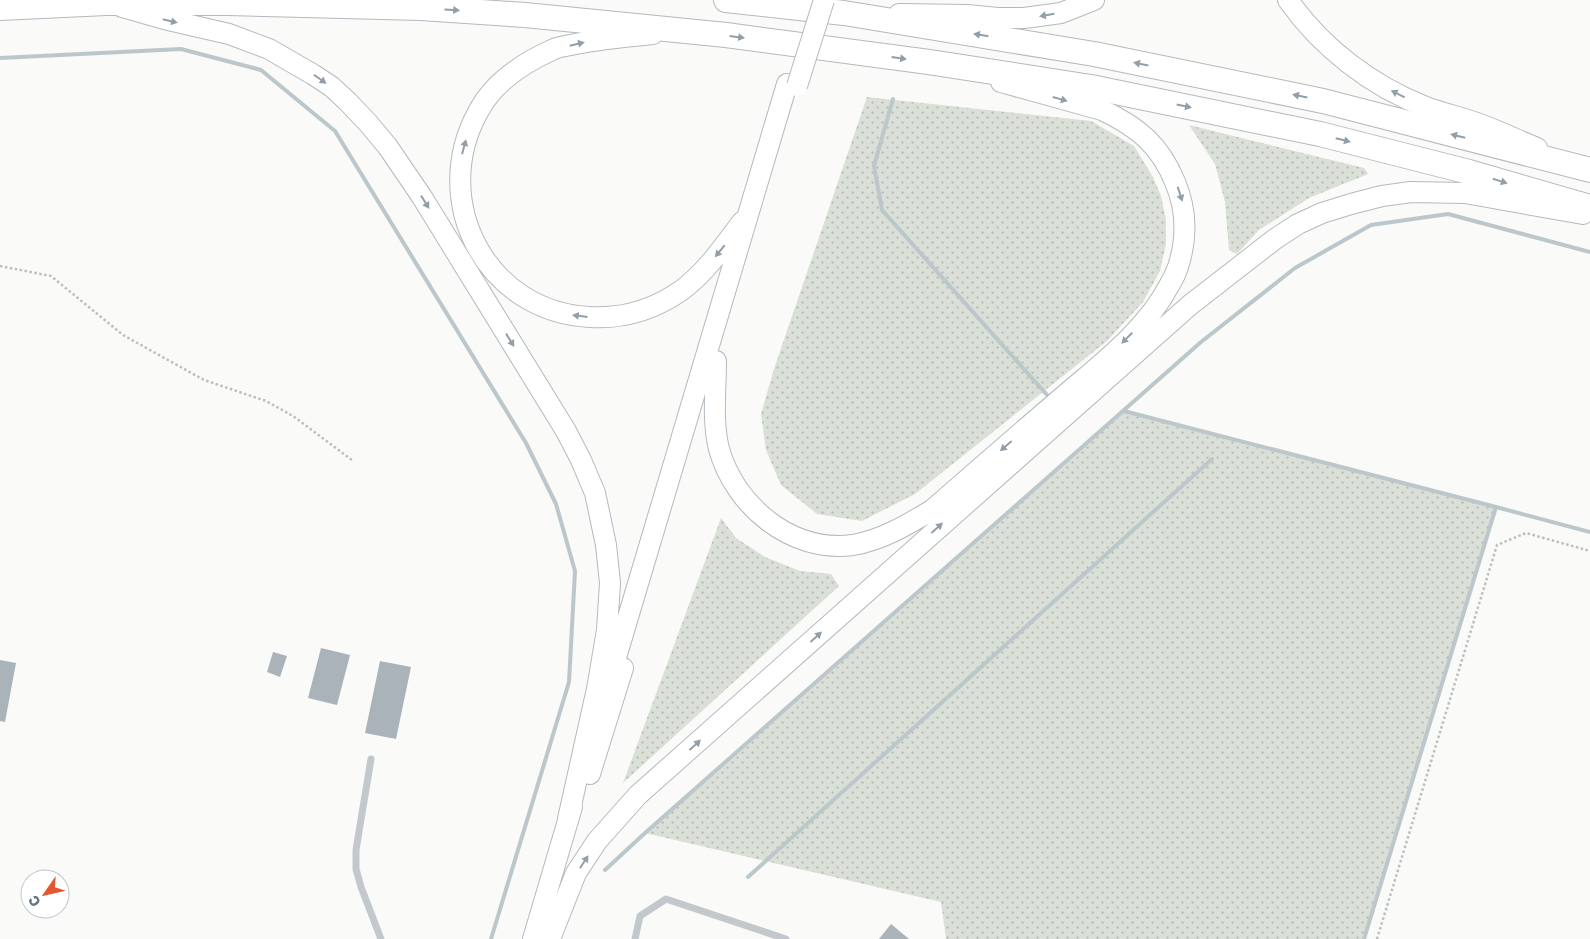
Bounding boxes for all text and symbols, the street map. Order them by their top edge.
one-way arrow [445,7,461,15]
one-way arrow [1039,12,1055,20]
one-way arrow [162,17,177,25]
one-way arrow [973,31,989,39]
one-way arrow [730,33,746,41]
one-way arrow [570,39,586,47]
one-way arrow [891,54,907,62]
one-way arrow [1133,59,1149,67]
one-way arrow [313,74,327,84]
one-way arrow [1391,90,1405,98]
one-way arrow [1292,92,1308,100]
one-way arrow [1053,95,1068,103]
one-way arrow [1176,102,1191,110]
one-way arrow [1451,132,1466,140]
one-way arrow [1335,136,1350,144]
one-way arrow [461,140,469,155]
one-way arrow [1492,177,1507,185]
one-way arrow [1176,187,1184,202]
one-way arrow [420,195,429,208]
one-way arrow [714,244,725,257]
one-way arrow [572,312,588,320]
one-way arrow [1122,332,1134,344]
one-way arrow [506,333,515,346]
one-way arrow [1000,440,1012,452]
one-way arrow [931,523,944,534]
one-way arrow [809,631,821,643]
one-way arrow [688,739,700,751]
one-way arrow [579,856,588,869]
north arrow [20,869,70,919]
text: С [24,893,44,910]

